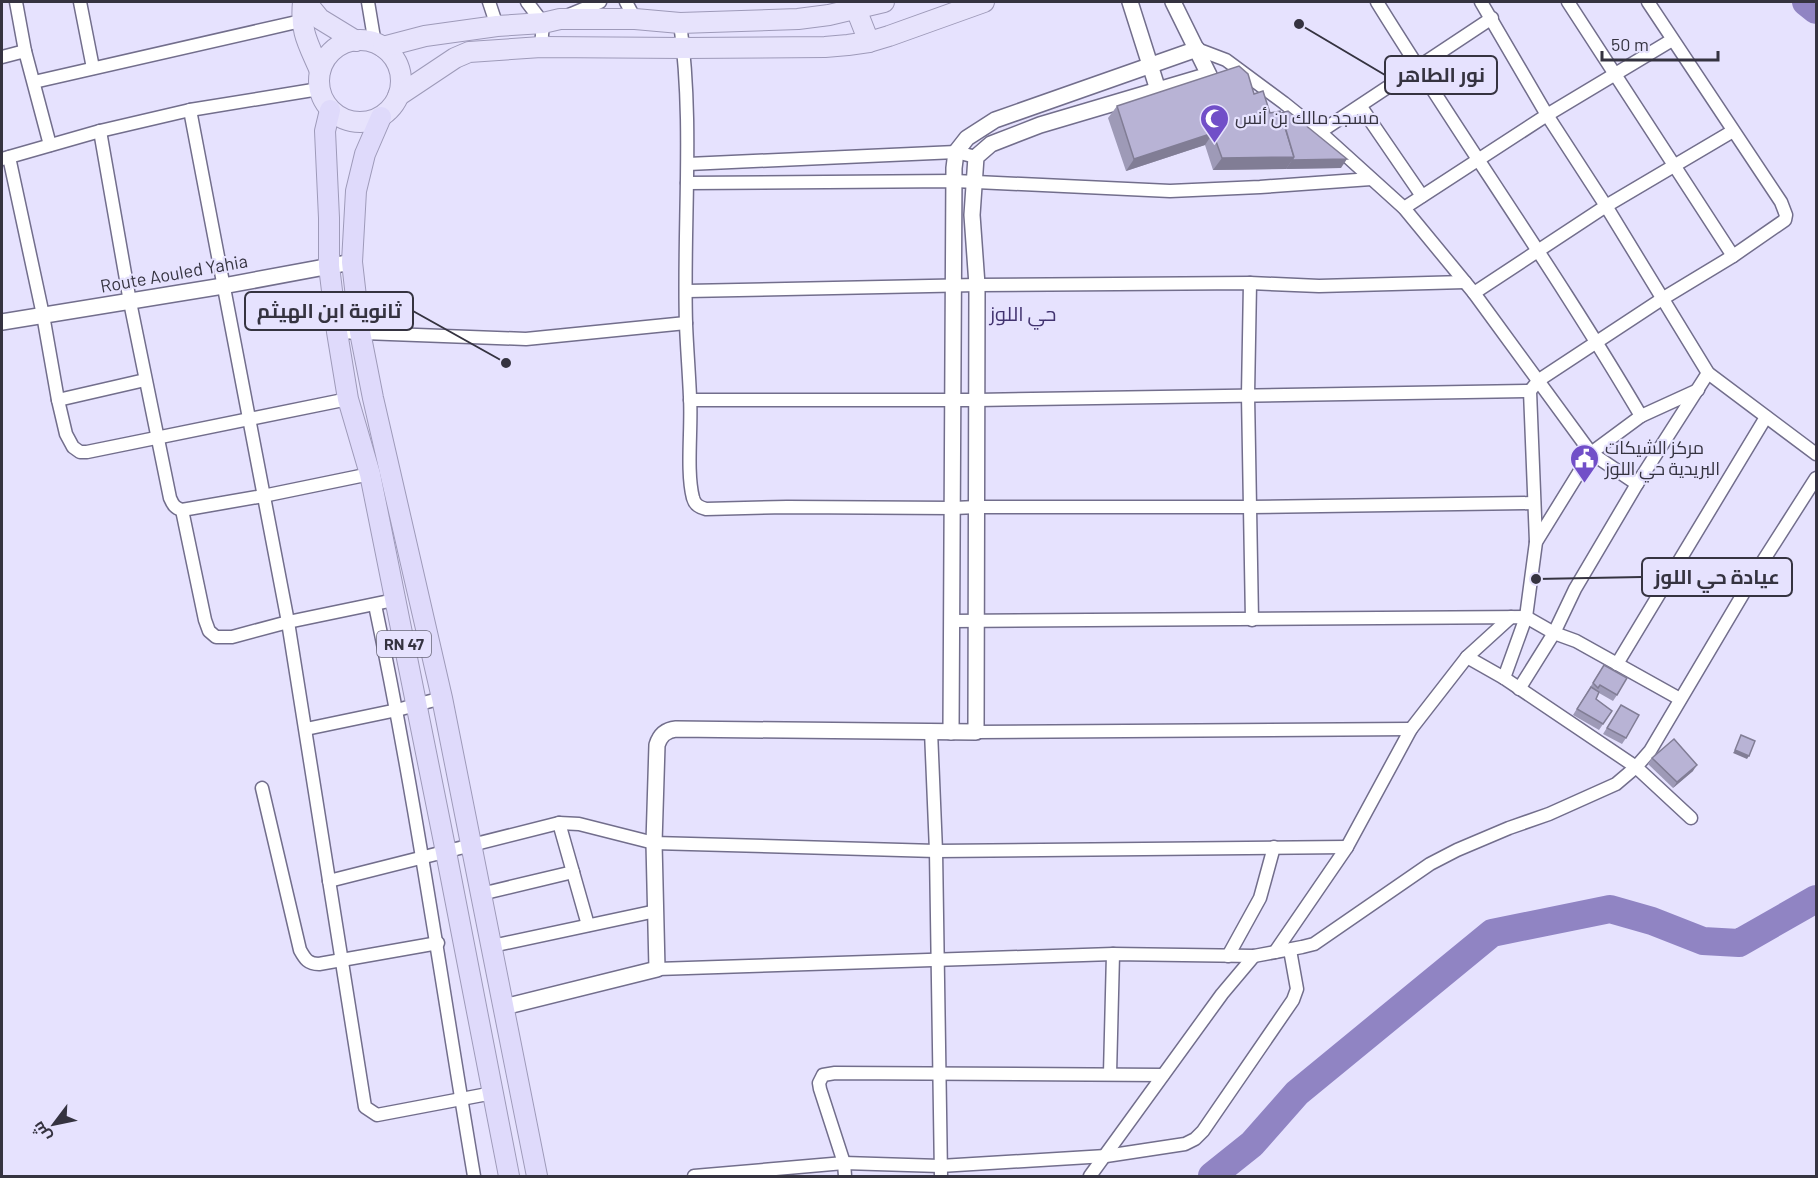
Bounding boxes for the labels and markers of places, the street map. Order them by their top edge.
callout: نور الطاهر [1385,56,1497,94]
mosque icon: مسجد مالك بن أنس [1198,102,1230,144]
place label: مسجد مالك بن أنس [1235,106,1379,129]
callout: ثانوية ابن الهيثم [245,292,413,330]
place label: مركز الشيكات البريدية حي اللوز [1604,436,1720,483]
public building icon: مركز الشيكات البريدية حي اللوز [1568,442,1600,484]
callout: عيادة حي اللوز [1642,558,1792,596]

